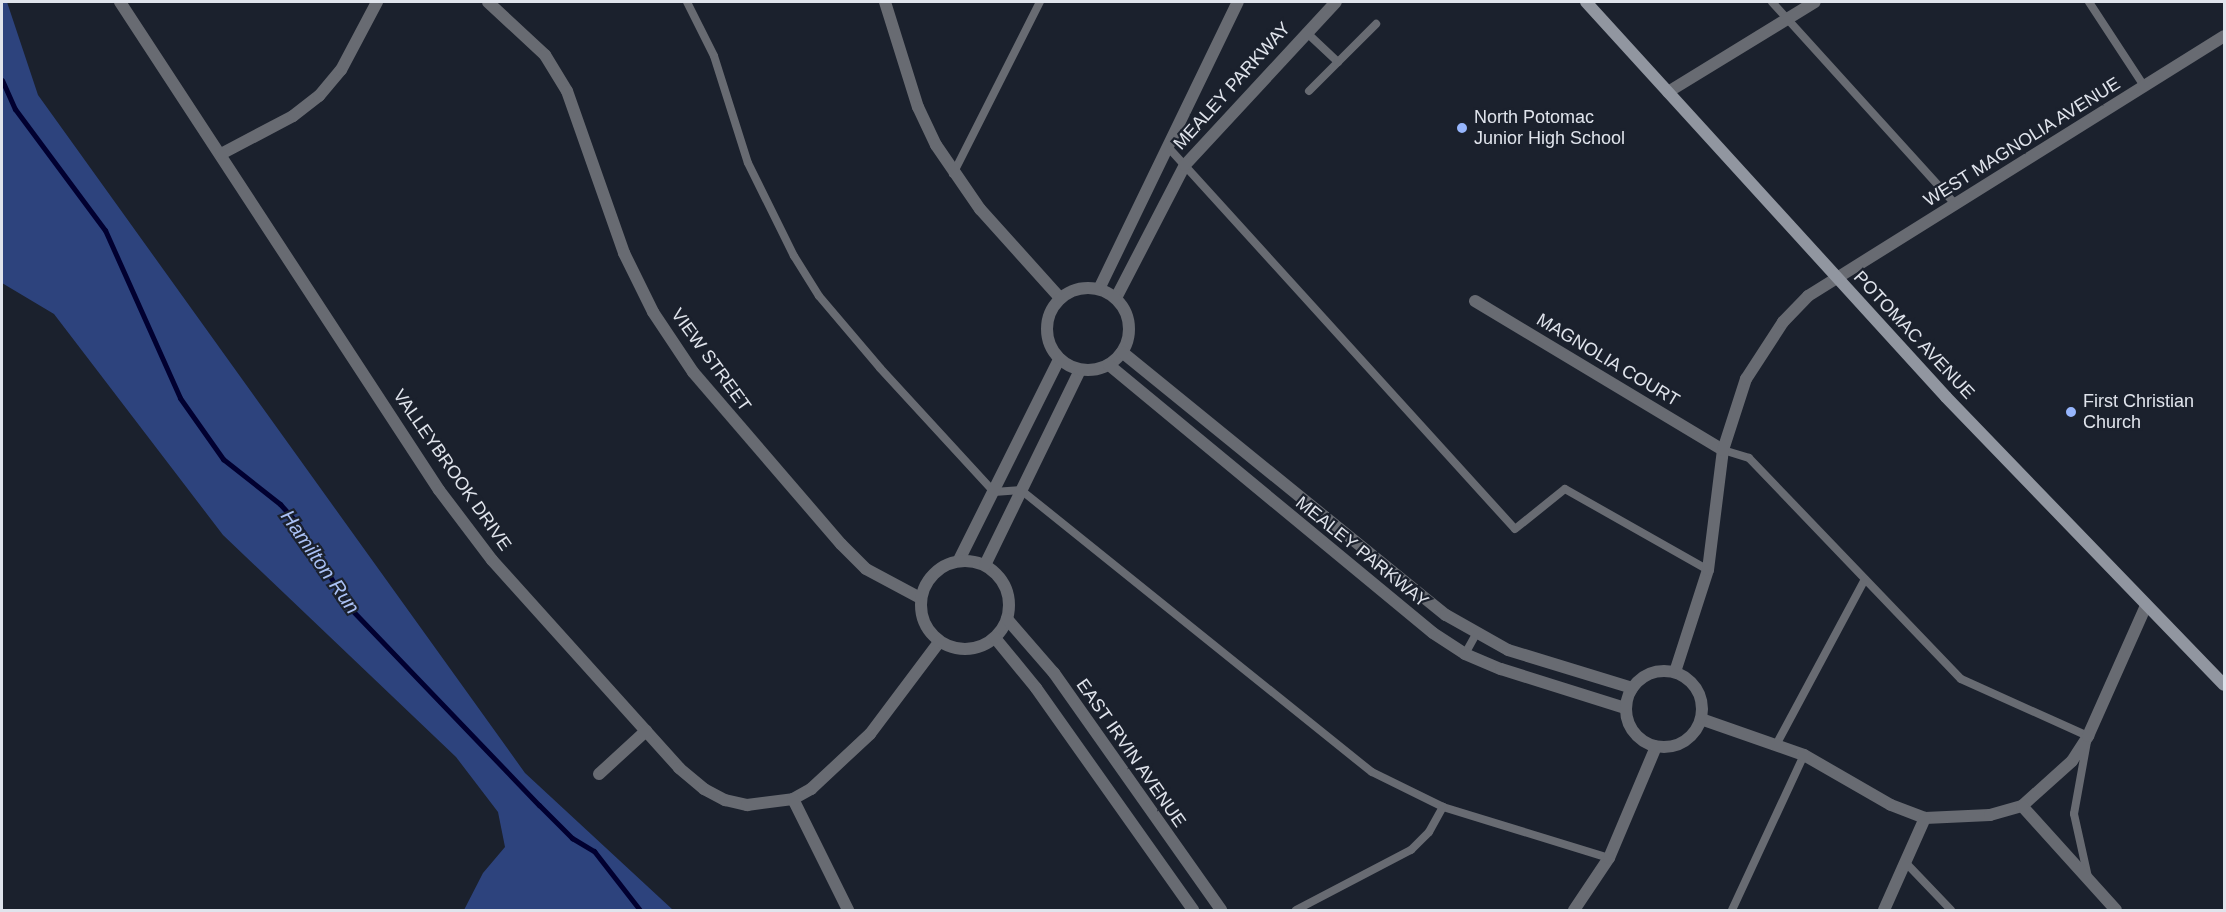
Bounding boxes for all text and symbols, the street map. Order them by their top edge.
street label: MEALEY PARKWAY [1169,18,1295,154]
street label: WEST MAGNOLIA AVENUE [1919,72,2125,212]
place label: North Potomac Junior High School [1474,107,1625,150]
marker: North Potomac Junior High School [1455,121,1469,135]
street label: POTOMAC AVENUE [1849,266,1979,404]
street label: VIEW STREET [666,304,756,416]
street label: MAGNOLIA COURT [1532,309,1684,411]
street label: VALLEYBROOK DRIVE [388,385,516,555]
place label: First Christian Church [2083,391,2194,434]
marker: First Christian Church [2064,405,2078,419]
street label: MEALEY PARKWAY [1291,492,1433,612]
water label: Hamilton Run [275,505,365,619]
street label: EAST IRVIN AVENUE [1071,674,1191,832]

